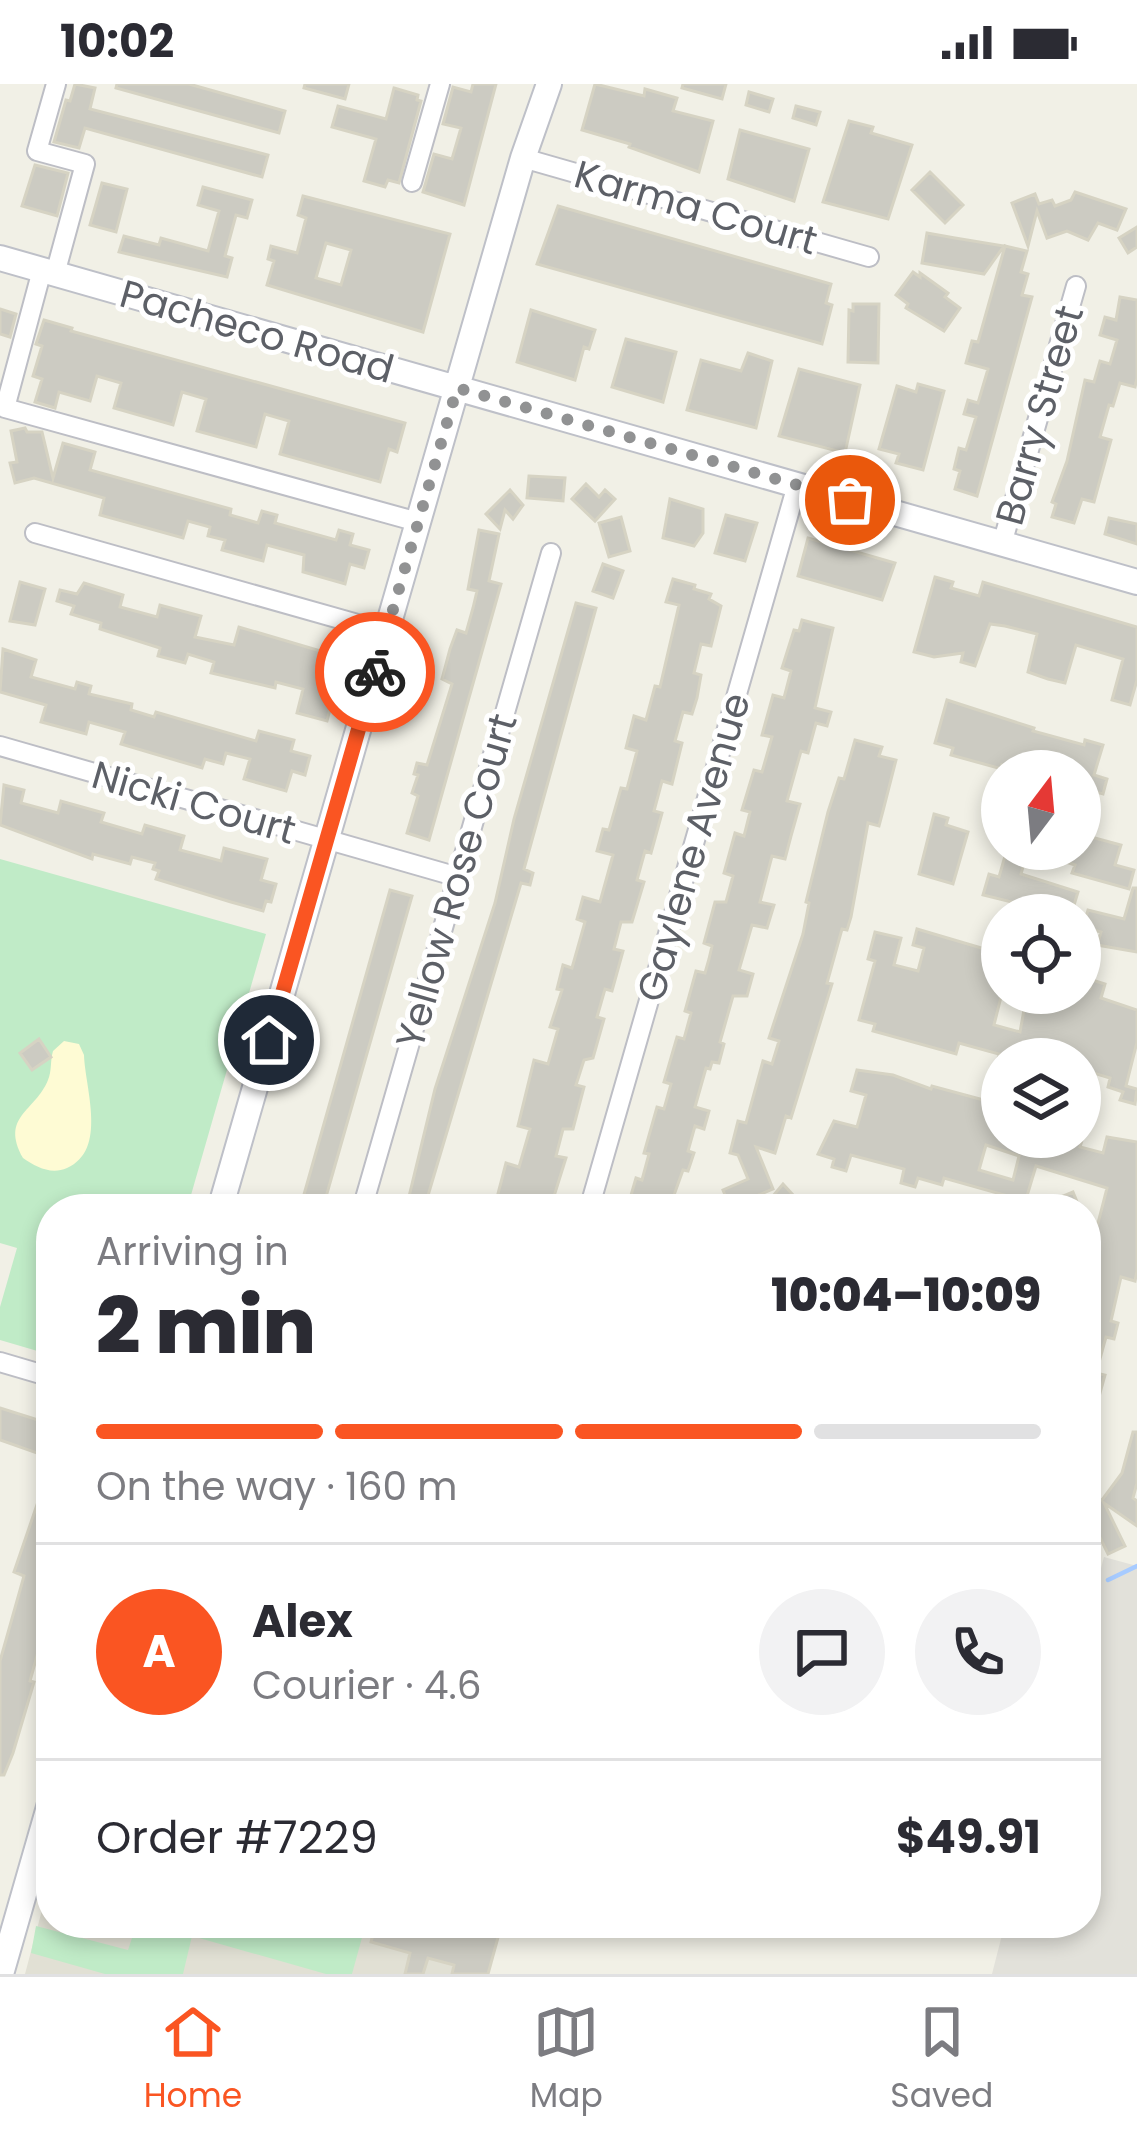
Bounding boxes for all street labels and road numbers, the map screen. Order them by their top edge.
street label: Karma Court [568,147,824,268]
street label: Pacheco Road [114,266,400,397]
street label: Barry Street [982,299,1097,531]
street label: Gaylene Avenue [623,687,764,1008]
street label: Yellow Rose Court [382,707,531,1055]
street label: Nicki Court [86,747,302,858]

